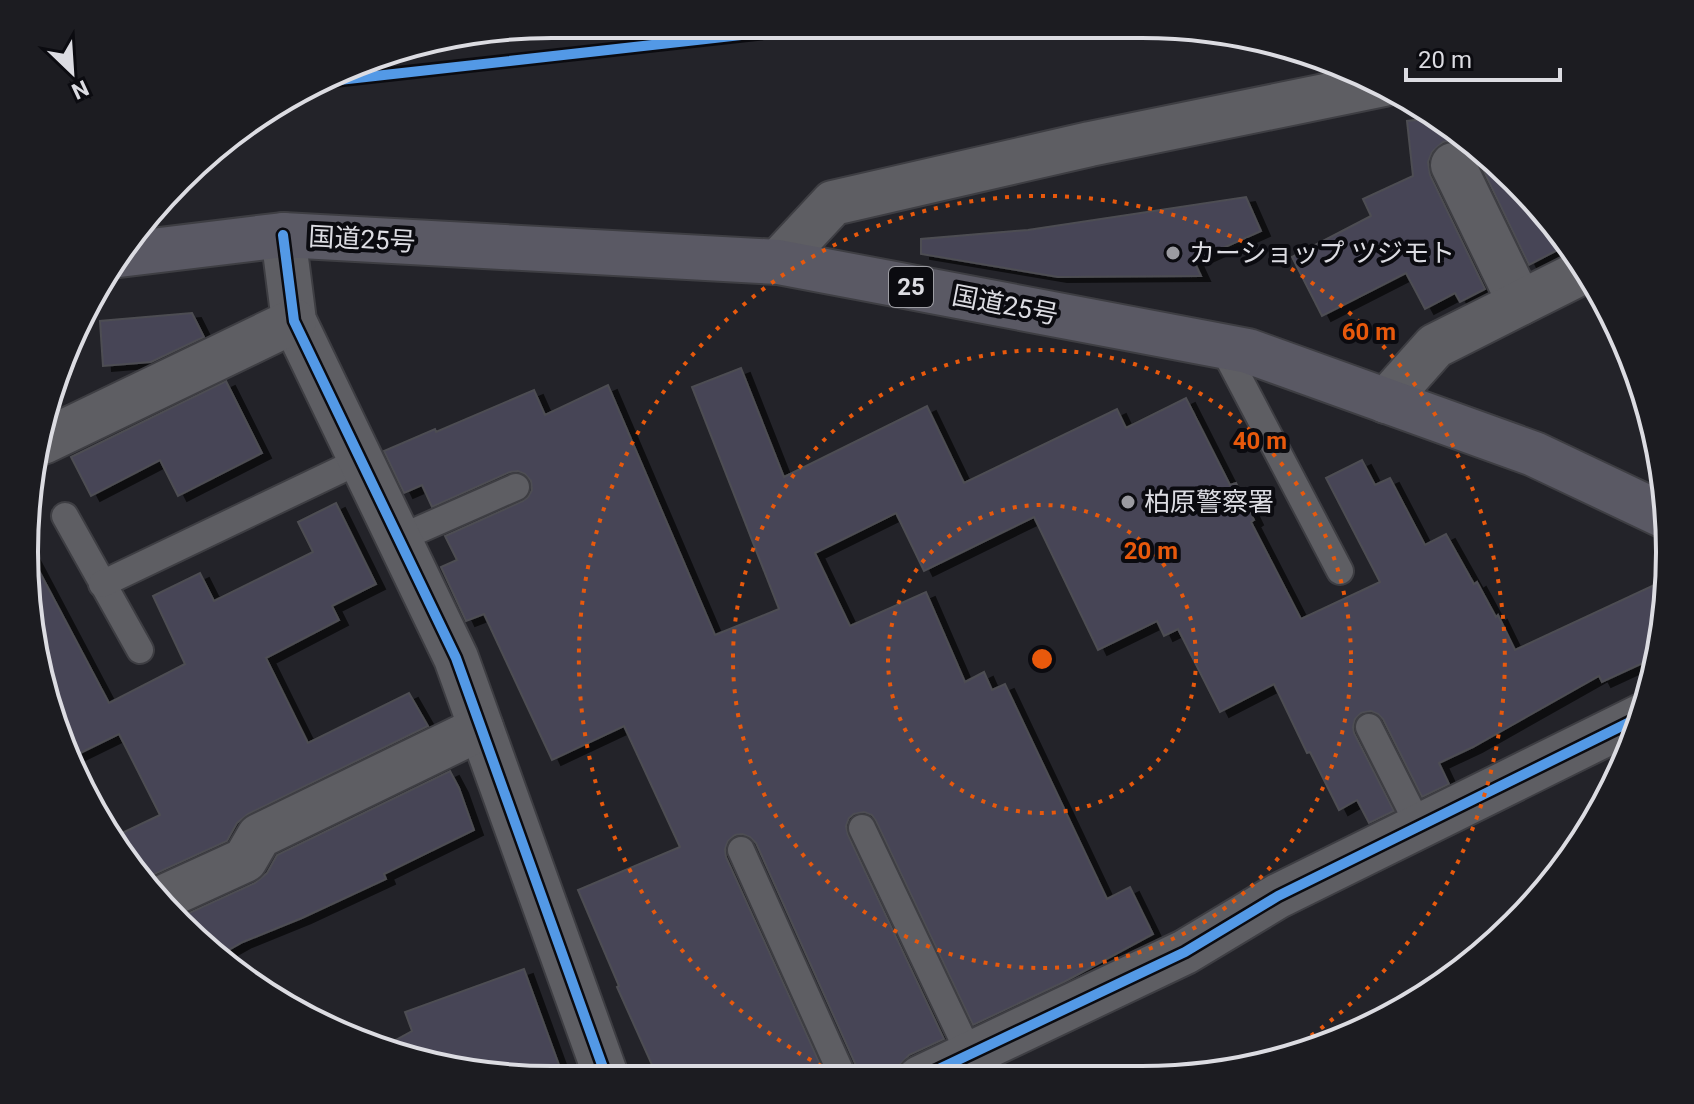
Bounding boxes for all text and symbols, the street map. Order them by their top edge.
north arrow [32,32,112,112]
scale bar [1406,32,1560,82]
text: 20 m [1418,46,1472,74]
text: N [68,75,93,104]
street label: 国道25号 [308,221,416,257]
place label: カーショップ ツジモト [1189,238,1455,268]
marker: カーショップ ツジモト [1164,244,1182,262]
road number: 25 [889,267,933,307]
street label: 国道25号 [950,280,1060,330]
text: 60 m [1342,318,1396,346]
text: 40 m [1233,427,1287,455]
place label: 柏原警察署 [1144,487,1274,517]
marker: 柏原警察署 [1119,493,1137,511]
text: 20 m [1124,537,1178,565]
centre of rings [1028,645,1056,673]

